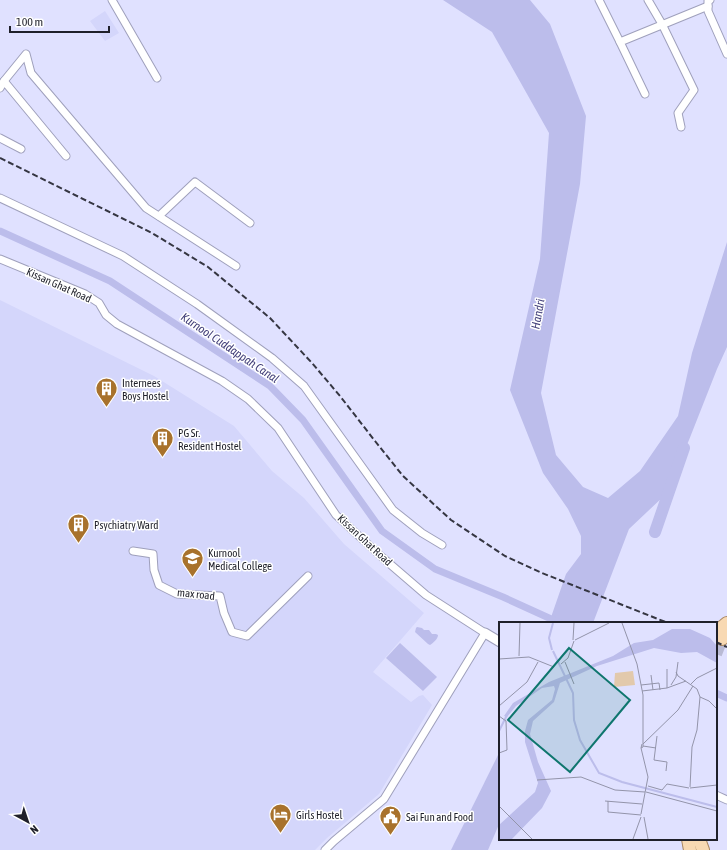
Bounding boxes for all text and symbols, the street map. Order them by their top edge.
scale bar [10,8,109,34]
text: 100 m [16,15,43,29]
street label: Kissan Ghat Road [25,265,93,305]
water label: Handri [528,298,548,330]
water label: Kurnool Cuddappah Canal [178,310,282,386]
building icon: Internees Boys Hostel [93,376,119,409]
place label: Internees Boys Hostel [122,377,169,402]
building icon: PG Sr. Resident Hostel [150,426,176,459]
place label: PG Sr. Resident Hostel [178,427,242,452]
building icon: Psychiatry Ward [66,512,92,545]
street label: Kissan Ghat Road [335,512,395,568]
place label: Psychiatry Ward [94,519,158,531]
school or university icon: Kurnool Medical College [179,546,205,579]
place label: Kurnool Medical College [208,547,272,572]
street label: max road [177,586,215,602]
inset map [499,622,717,840]
north arrow [8,802,48,842]
hotel icon: Girls Hostel [267,802,293,835]
public building icon: Sai Fun and Food [377,804,403,837]
place label: Girls Hostel [296,809,342,821]
place label: Sai Fun and Food [406,811,473,823]
text: N [28,823,41,836]

